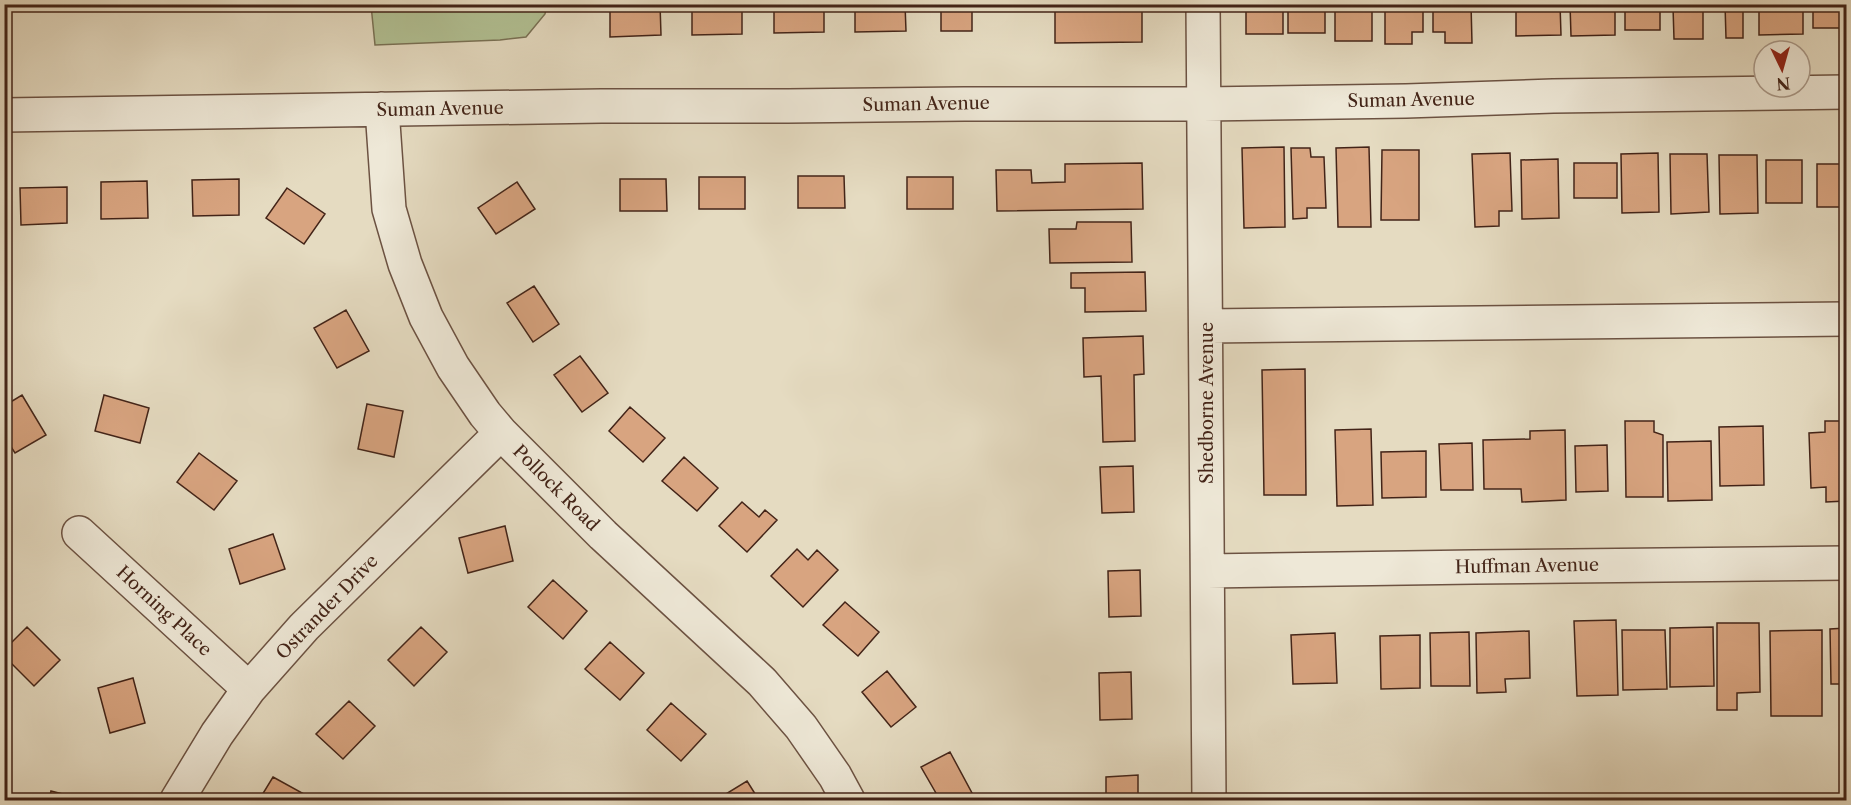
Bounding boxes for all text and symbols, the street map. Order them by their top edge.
north arrow [1752,39,1812,99]
text: N [1775,73,1791,95]
street label: Suman Avenue [1347,88,1475,112]
street label: Suman Avenue [862,92,990,116]
street label: Suman Avenue [376,97,504,121]
street label: Shedborne Avenue [1196,322,1218,484]
street label: Pollock Road [508,440,604,536]
street label: Ostrander Drive [271,550,383,664]
street label: Huffman Avenue [1455,554,1599,578]
street label: Horning Place [112,561,216,661]

